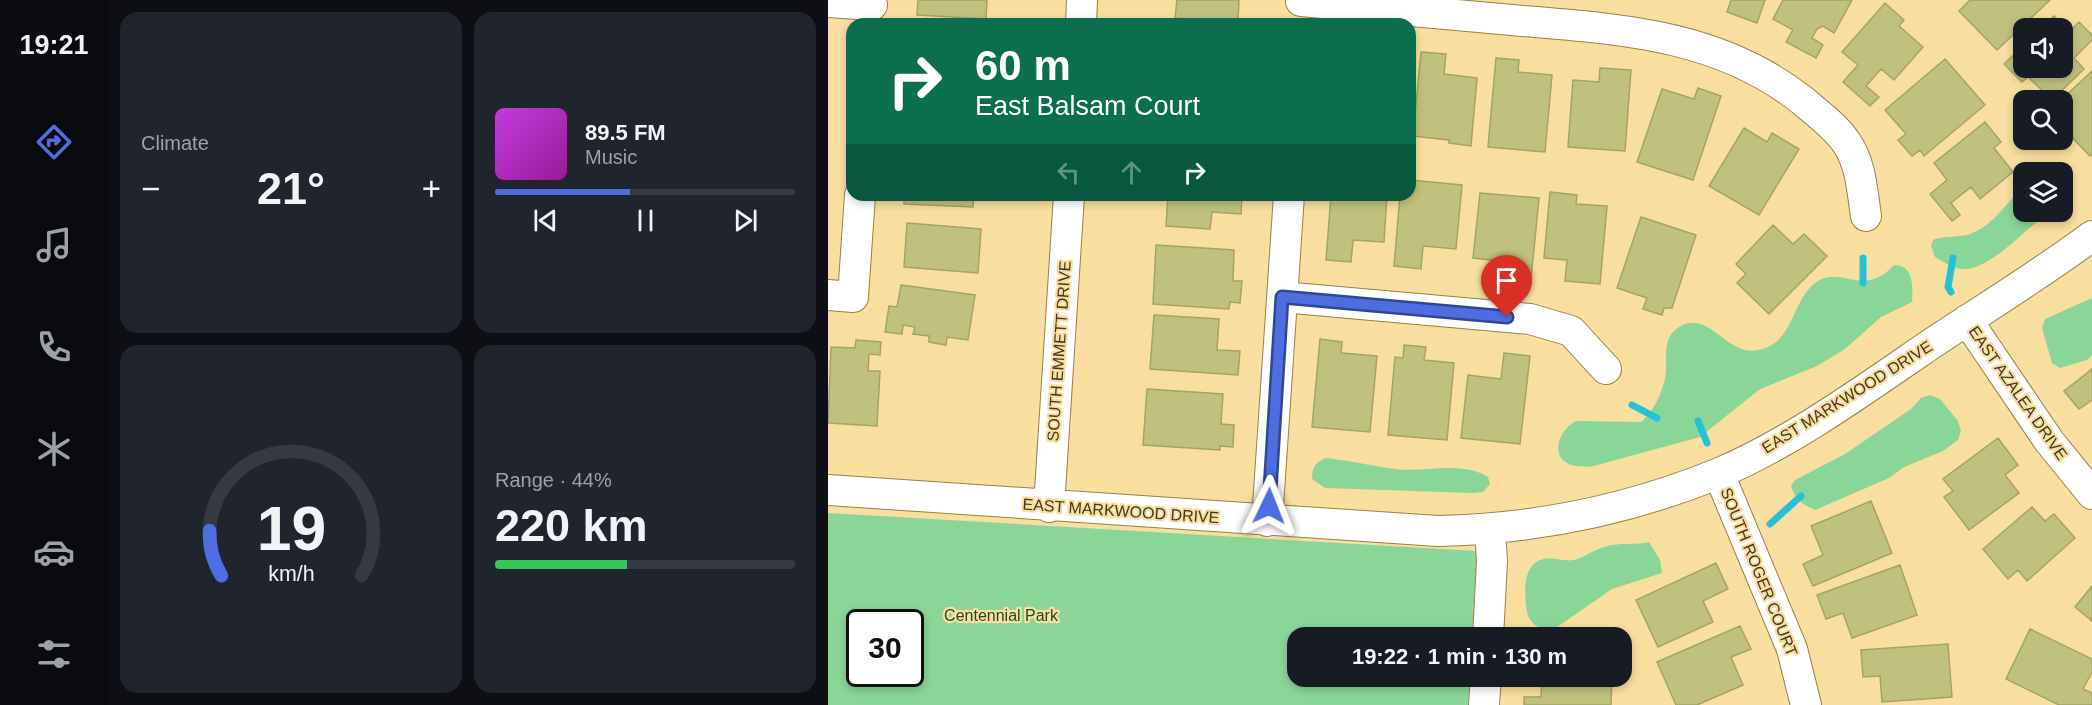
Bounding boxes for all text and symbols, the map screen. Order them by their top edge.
map controls [2013,18,2073,222]
button: sound [2013,18,2073,78]
text: 19:21 [19,30,89,60]
icon: right [876,42,954,120]
text: 60 m [975,42,1071,89]
button: search [2013,90,2073,150]
text: East Balsam Court [975,91,1200,121]
text: 89.5 FM [585,120,666,145]
icon: directions [33,121,75,163]
text: Climate [141,132,209,154]
text: Music [585,146,637,168]
icon: left [1052,156,1085,189]
icon: ahead [1115,156,1148,189]
icon: right [1178,156,1211,189]
button: layers [2013,162,2073,222]
text: 21° [257,163,325,214]
text: − [141,170,160,207]
text: + [422,170,441,207]
icon: previous [529,204,562,237]
icon: pause [629,204,662,237]
icon: next [729,204,762,237]
icon: music [33,224,75,266]
pin [1481,255,1532,317]
street label: SOUTH EMMETT DRIVE [1044,260,1074,442]
icon: arrive [1490,264,1523,297]
street label: EAST AZALEA DRIVE [1965,323,2071,463]
icon: phone [33,326,75,368]
street label: EAST MARKWOOD DRIVE [1759,338,1935,456]
icon: climate [33,428,75,470]
text: Range · 44% [495,469,612,491]
position arrow [1237,474,1301,538]
street label: SOUTH ROGER COURT [1717,485,1801,659]
text: 19 [256,494,326,563]
street label: EAST MARKWOOD DRIVE [1022,496,1220,526]
text: 220 km [495,500,648,551]
icon: car [33,531,75,573]
text: km/h [268,562,314,586]
park label: Centennial Park [944,607,1059,624]
speed limit sign: 30 [846,609,924,687]
icon: filters [33,633,75,675]
text: 19:22 · 1 min · 130 m [1352,644,1567,669]

